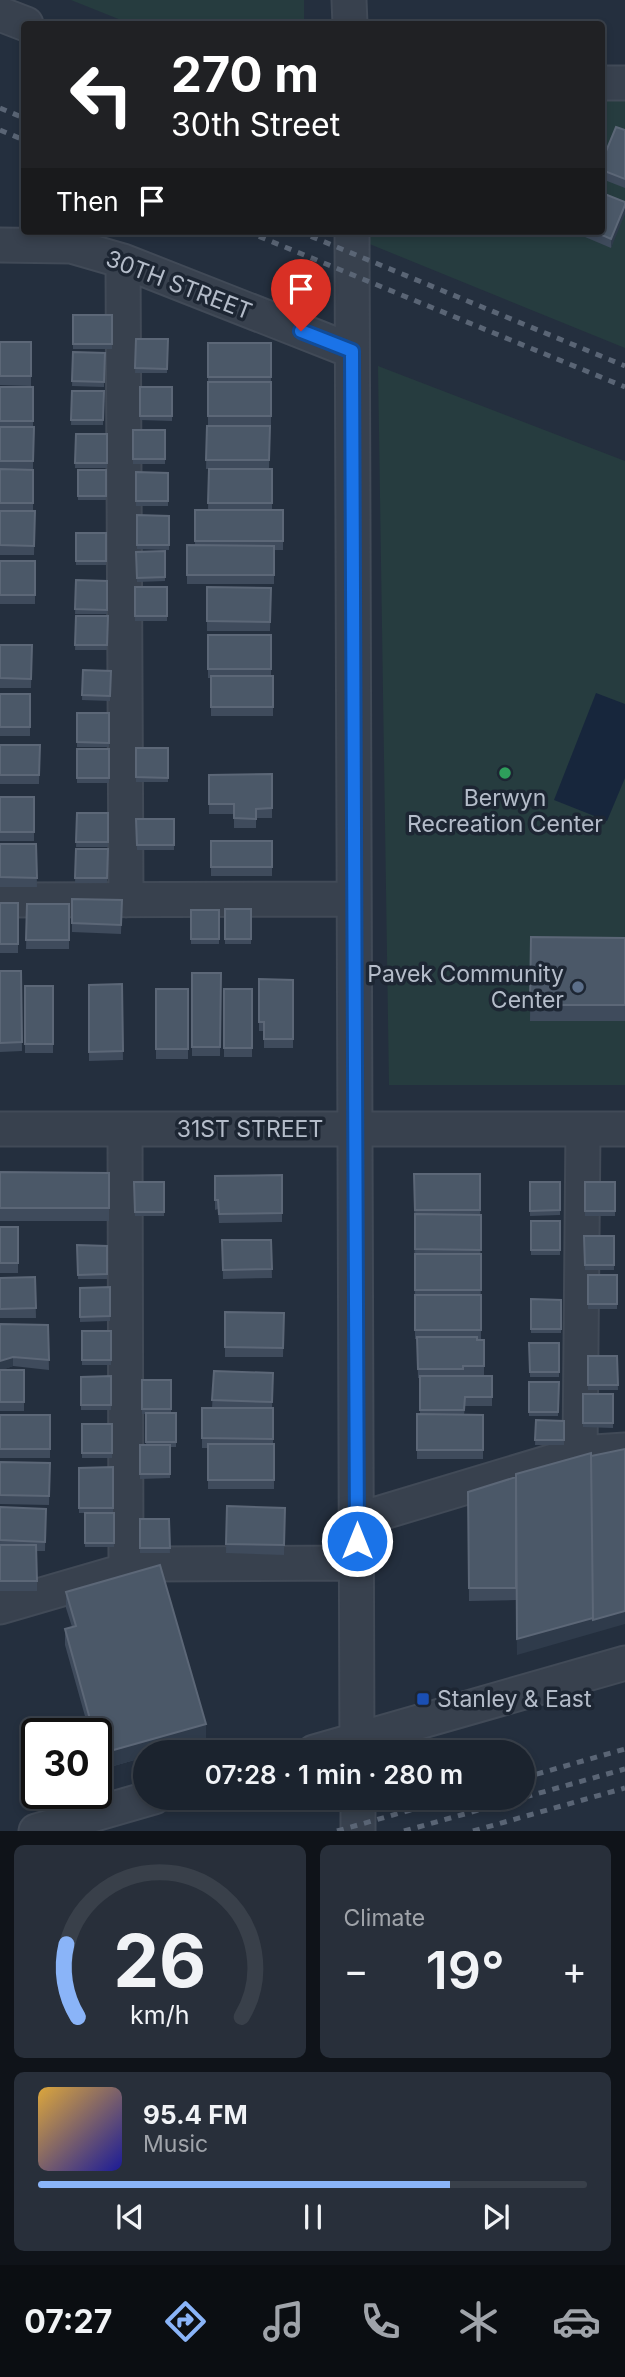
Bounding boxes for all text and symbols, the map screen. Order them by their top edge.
text: 270 m [171,45,319,104]
icon: left [56,49,147,140]
text: 30th Street [171,105,340,144]
icon: arrive [133,182,171,220]
text: Then [56,186,119,217]
street label: 30TH STREET [102,244,256,326]
pin [271,259,331,331]
icon: arrive [282,270,320,308]
marker: Berwyn Recreation Center [497,765,513,781]
place label: Berwyn Recreation Center [407,784,603,838]
place label: Pavek Community Center [367,960,564,1014]
marker: Pavek Community Center [570,979,586,995]
street label: 31ST STREET [177,1115,323,1143]
position arrow [320,1504,394,1578]
place label: Stanley & East [437,1685,592,1713]
marker: Stanley & East [415,1691,431,1707]
speed limit sign: 30 [21,1718,112,1809]
text: 07:28 · 1 min · 280 m [205,1759,463,1790]
text: Climate [344,1904,425,1932]
text: 26 [113,1917,206,2006]
text: 19° [426,1939,505,2002]
text: − [344,1947,369,1993]
text: + [562,1947,587,1993]
text: km/h [130,2000,189,2030]
text: 95.4 FM [143,2099,248,2130]
text: Music [143,2130,208,2158]
icon: previous [111,2198,149,2236]
icon: pause [294,2198,332,2236]
icon: next [477,2198,515,2236]
icon: directions [161,2297,210,2346]
icon: music [259,2297,308,2346]
icon: phone [356,2297,405,2346]
icon: climate [454,2297,503,2346]
icon: car [552,2297,601,2346]
text: 07:27 [24,2302,112,2341]

